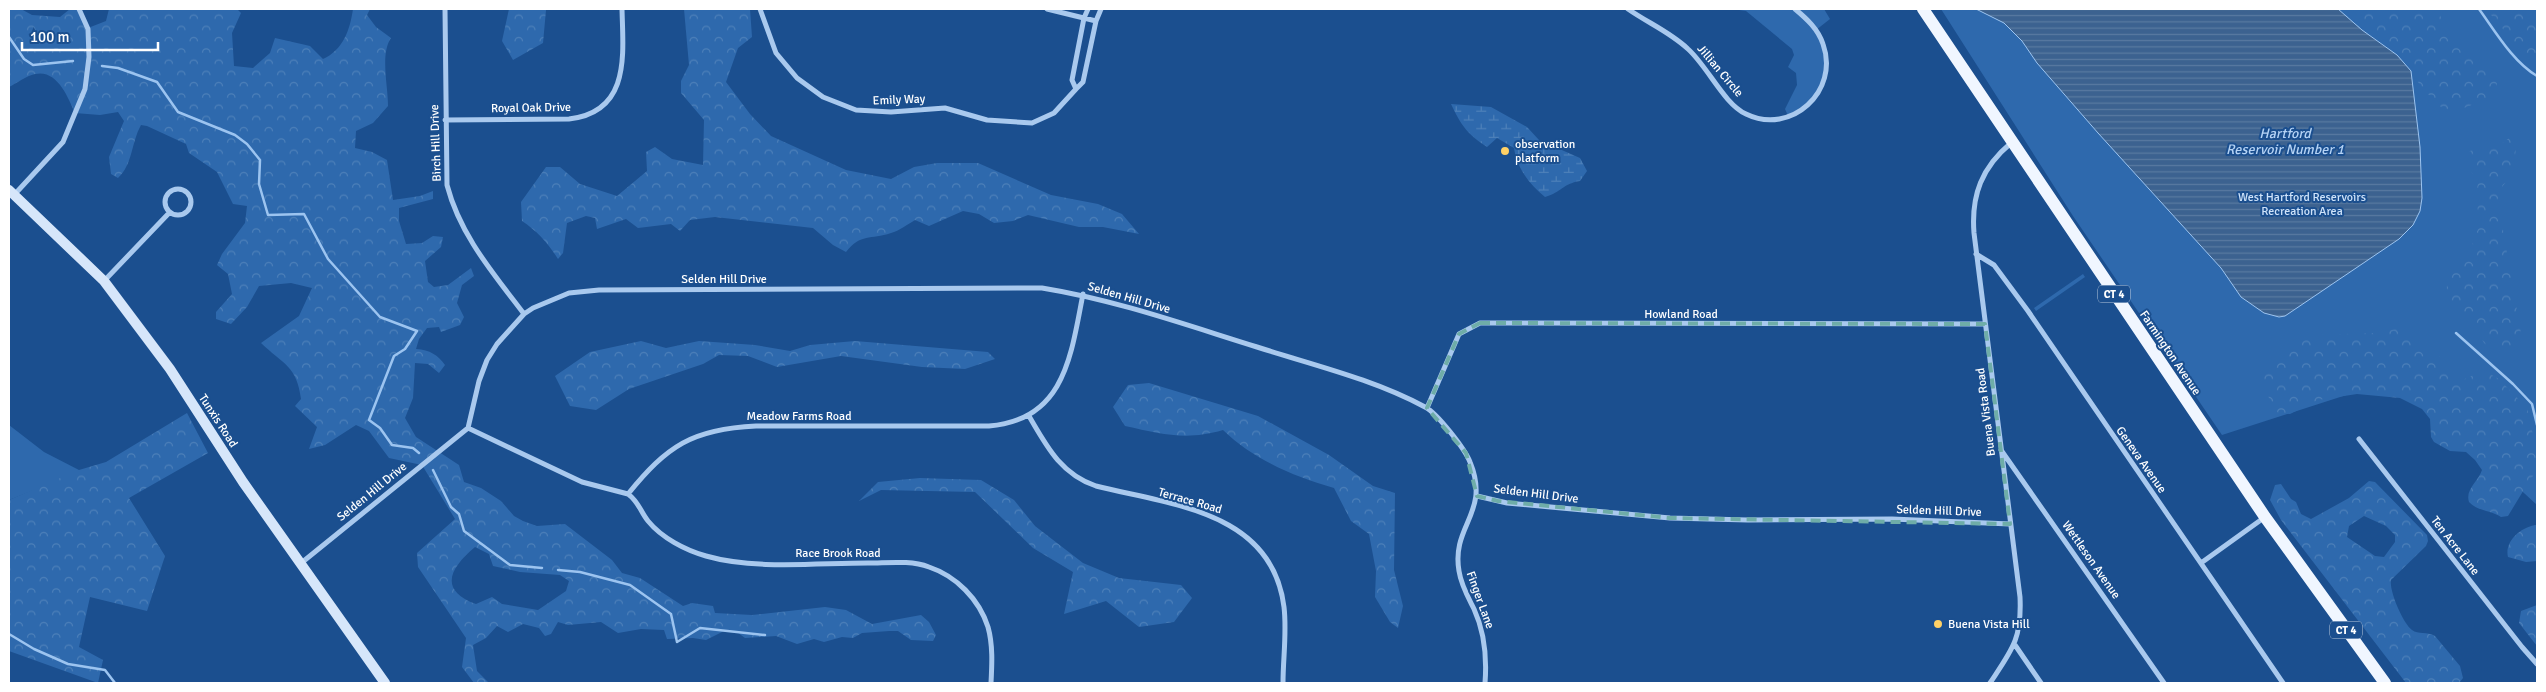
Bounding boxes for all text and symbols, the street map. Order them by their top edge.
scale bar [22,20,159,52]
text: 100 m [30,28,70,46]
street label: Jillian Circle [1694,42,1746,100]
street label: Emily Way [872,92,926,108]
street label: Royal Oak Drive [491,100,571,116]
street label: Birch Hill Drive [427,104,445,182]
water label: Hartford Reservoir Number 1 [2226,125,2344,158]
place label: observation platform [1515,137,1575,166]
marker: observation platform [1499,145,1511,157]
park label: West Hartford Reservoirs Recreation Area [2238,190,2366,219]
street label: Selden Hill Drive [681,272,767,287]
street label: Selden Hill Drive [1086,279,1172,317]
road number: CT 4 [2098,286,2130,302]
street label: Howland Road [1644,307,1718,322]
street label: Farmington Avenue [2136,308,2204,398]
street label: Buena Vista Road [1973,367,1999,457]
street label: Tunxis Road [195,392,241,450]
street label: Meadow Farms Road [746,409,852,424]
street label: Geneva Avenue [2113,424,2169,496]
street label: Selden Hill Drive [334,459,410,525]
street label: Selden Hill Drive [1493,481,1579,507]
street label: Terrace Road [1156,485,1224,517]
street label: Selden Hill Drive [1896,502,1982,520]
street label: Ten Acre Lane [2427,514,2483,578]
street label: Wettleson Avenue [2059,518,2123,602]
street label: Race Brook Road [795,546,881,561]
street label: Finger Lane [1463,569,1497,631]
place label: Buena Vista Hill [1948,617,2030,632]
marker: Buena Vista Hill [1932,618,1944,630]
road number: CT 4 [2330,622,2362,638]

